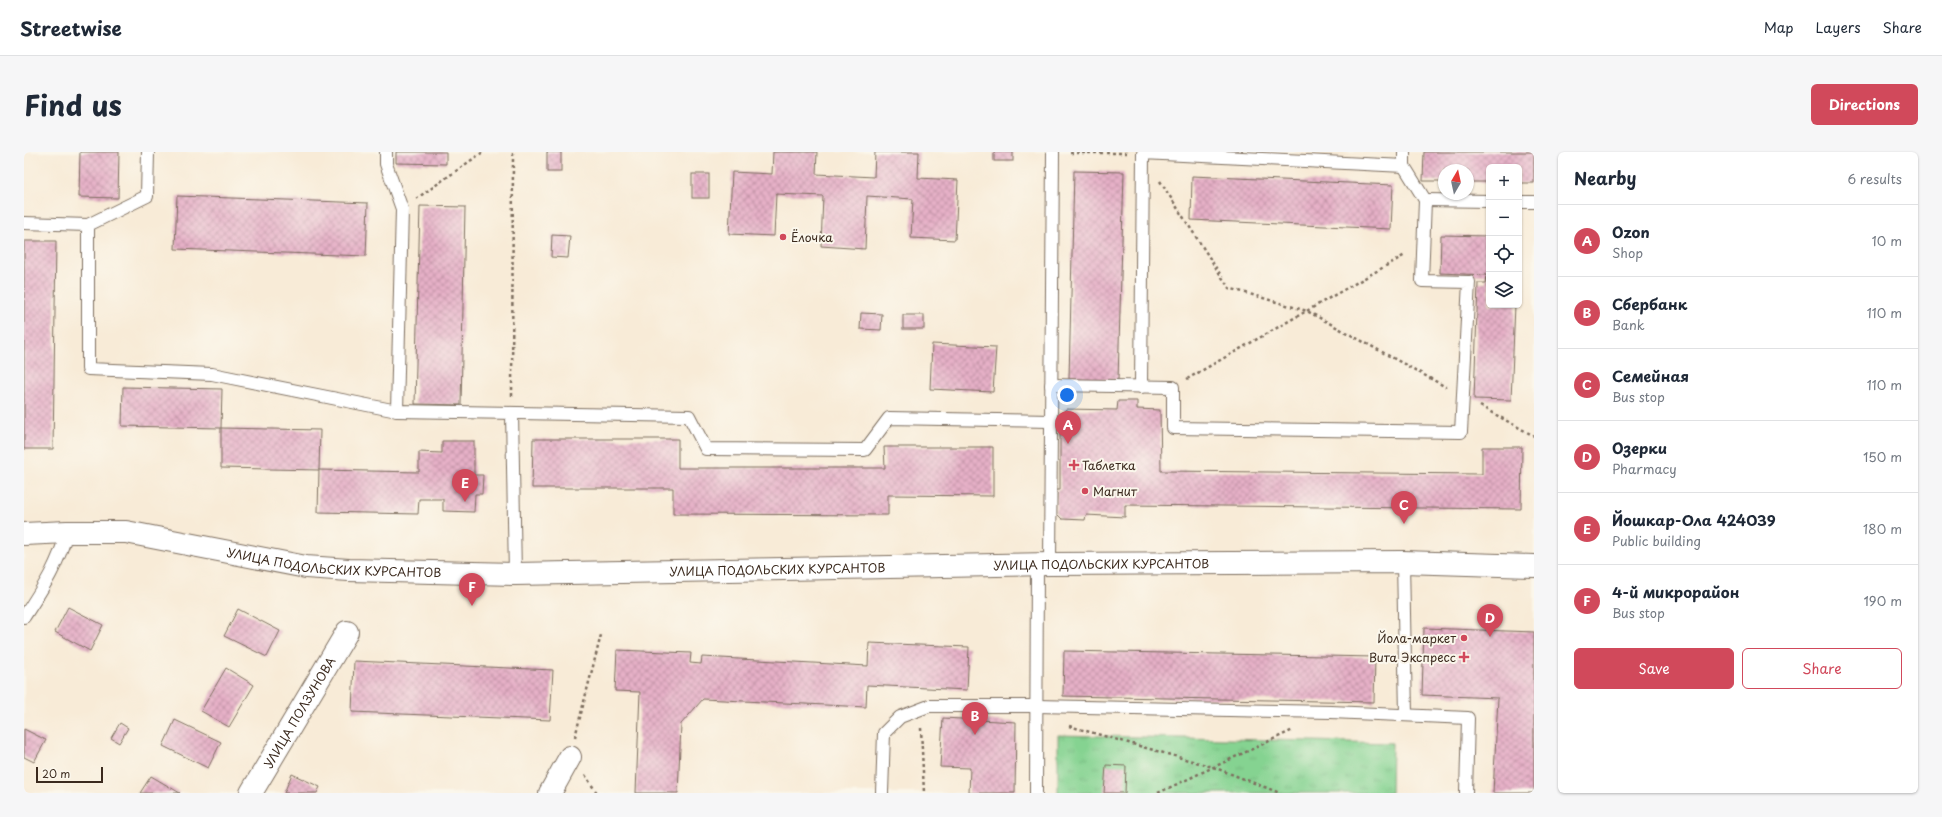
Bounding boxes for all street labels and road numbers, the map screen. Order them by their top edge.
street label: УЛИЦА ПОДОЛЬСКИХ КУРСАНТОВ [225,543,442,581]
street label: УЛИЦА ПОДОЛЬСКИХ КУРСАНТОВ [993,554,1209,574]
street label: УЛИЦА ПОДОЛЬСКИХ КУРСАНТОВ [669,558,885,580]
street label: УЛИЦА ПОЛЗУНОВА [259,653,339,771]

